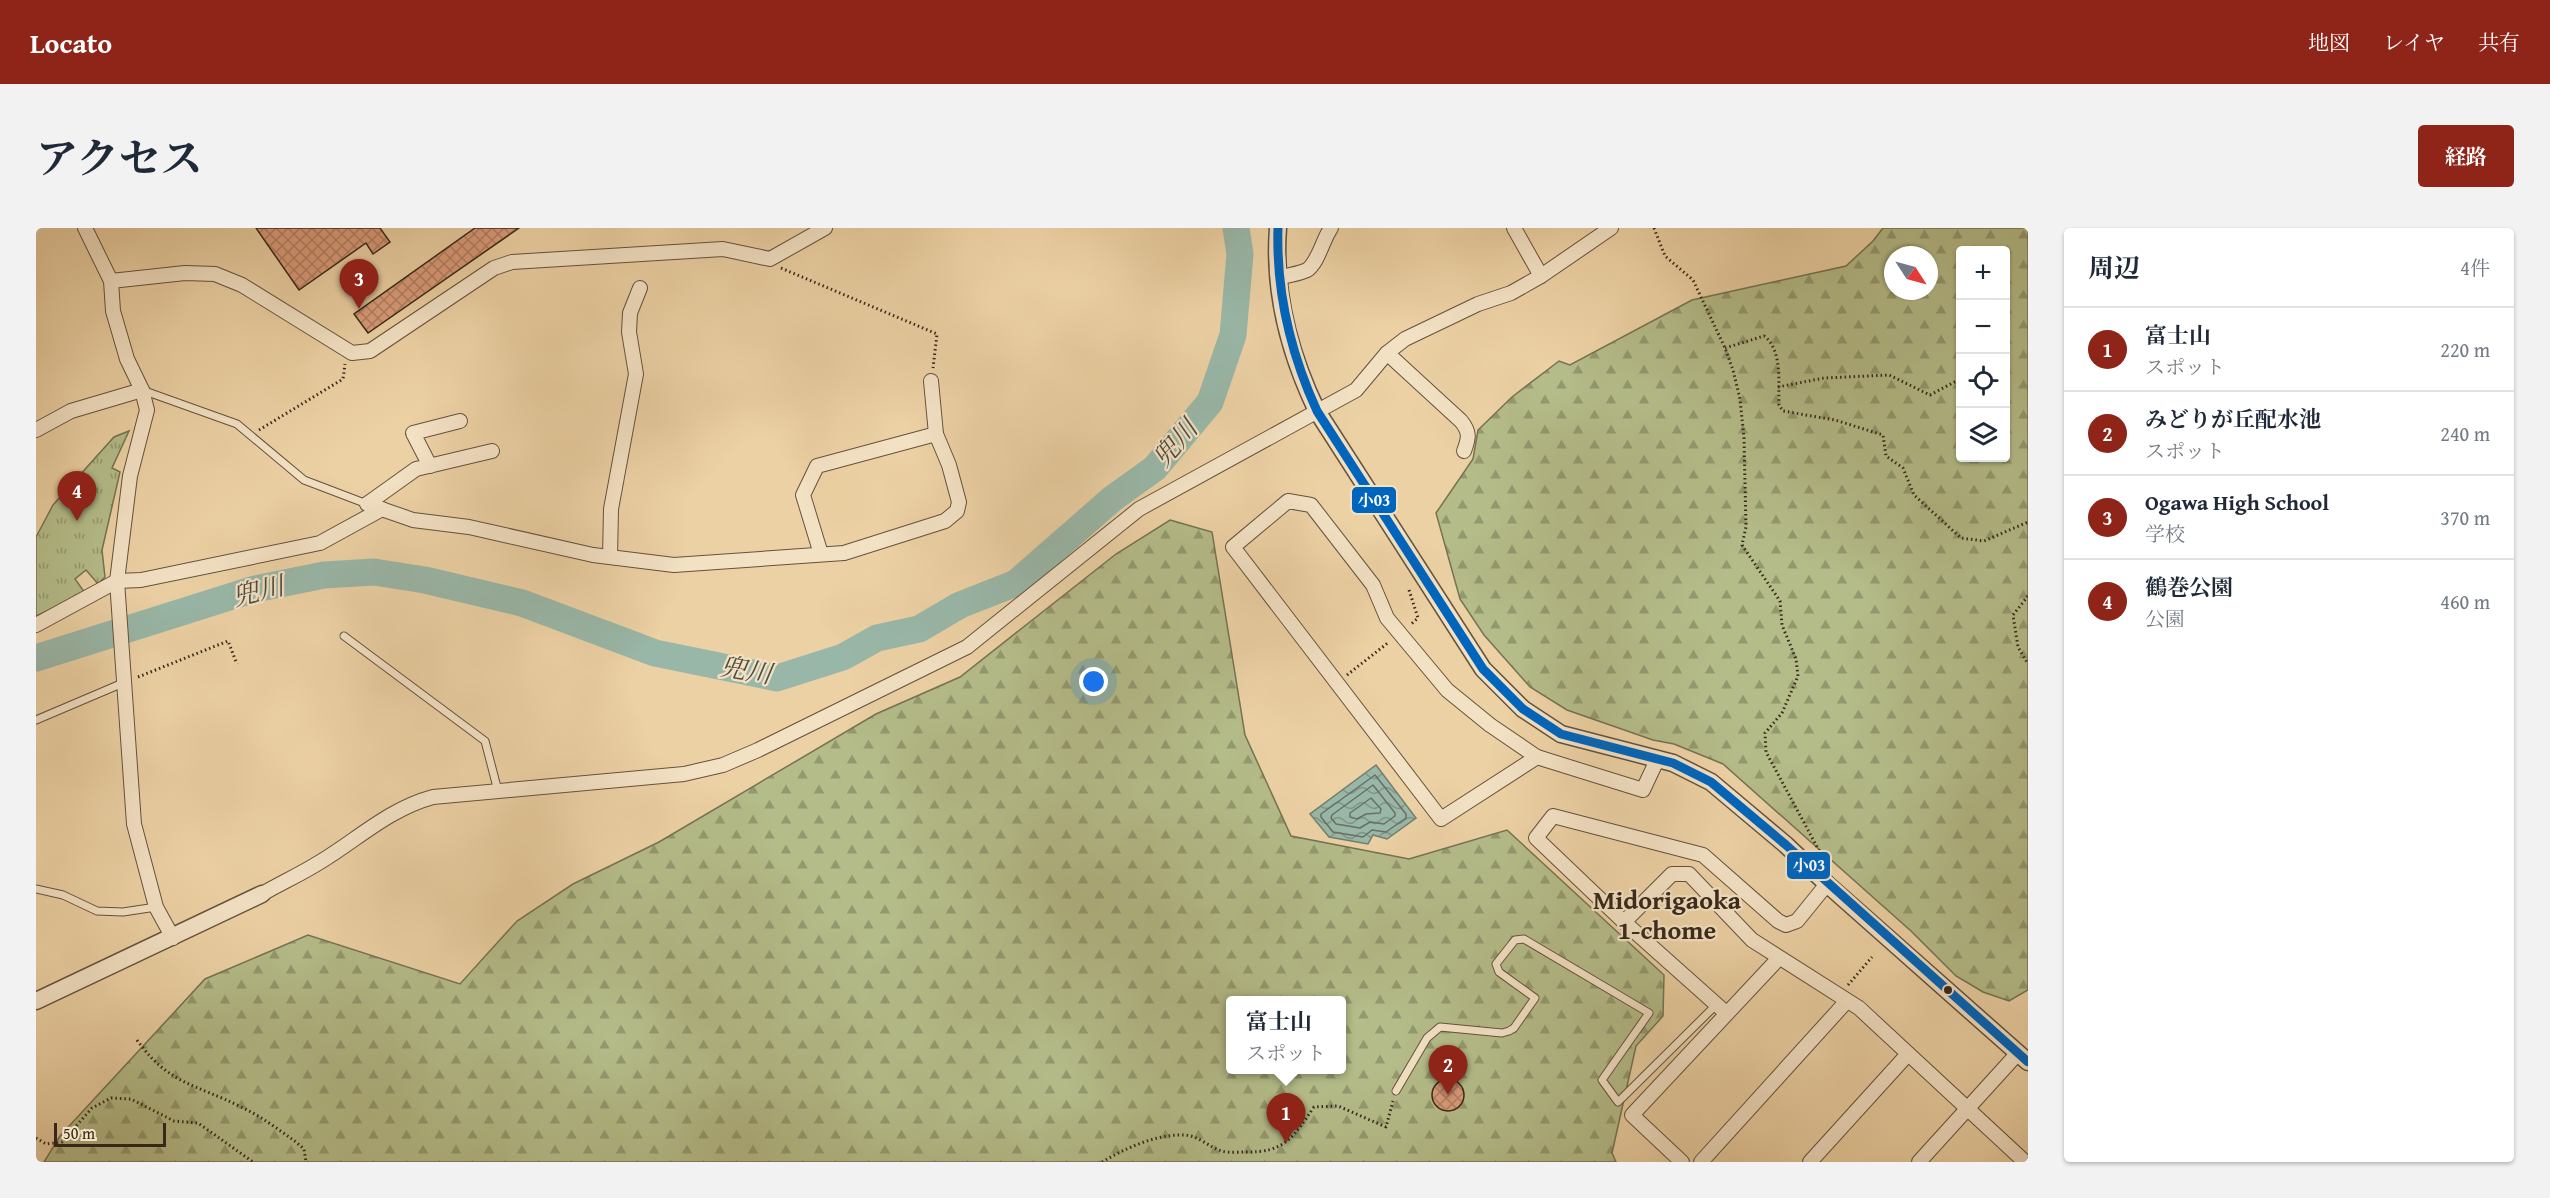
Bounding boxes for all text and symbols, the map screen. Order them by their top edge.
text: Locato [30,22,112,63]
text: 地図 [2308,27,2350,58]
text: レイヤ [2383,27,2445,58]
text: 共有 [2478,27,2520,58]
button: 経路 [2418,125,2514,187]
text: アクセス [36,127,203,188]
north arrow [1884,246,1938,300]
map controls [1956,246,2010,462]
button: + [1956,246,2010,300]
text: 周辺 [2088,248,2140,287]
text: 4件 [2460,253,2490,282]
pin: 3 [340,260,378,309]
button: − [1956,300,2010,354]
text: 富士山 [2145,319,2211,351]
text: 1 [2102,335,2113,364]
text: 220 m [2440,335,2490,364]
text: スポット [2145,352,2225,381]
button: locate [1956,354,2010,408]
text: みどりが丘配水池 [2145,403,2321,435]
water label: 兜川 [1143,408,1208,475]
button: layers [1956,408,2010,462]
text: 2 [2102,419,2113,448]
text: 240 m [2440,419,2490,448]
text: スポット [2145,436,2225,465]
pin: 4 [58,472,96,521]
line badge: 小03 [1351,486,1397,514]
text: Ogawa High School [2145,486,2329,518]
text: 小03 [1358,488,1390,512]
text: 3 [2102,503,2113,532]
text: 370 m [2440,503,2490,532]
text: 学校 [2145,519,2185,548]
water label: 兜川 [228,565,291,616]
text: 鶴巻公園 [2145,571,2233,603]
text: 4 [2102,587,2113,616]
text: 460 m [2440,587,2490,616]
text: 公園 [2145,604,2185,633]
water label: 兜川 [717,646,778,693]
your location [1079,667,1108,696]
line badge: 小03 [1786,851,1831,880]
text: 小03 [1793,853,1825,877]
district label: Midorigaoka 1-chome [1593,880,1742,949]
unlabelled marker [1942,984,1954,996]
popup [1226,996,1346,1074]
text: 富士山 [1246,1005,1312,1037]
text: スポット [1246,1038,1326,1067]
pin: 2 [1428,1046,1468,1095]
pin: 1 [1266,1094,1306,1143]
scale bar [54,1120,166,1148]
text: 50 m [63,1121,95,1145]

